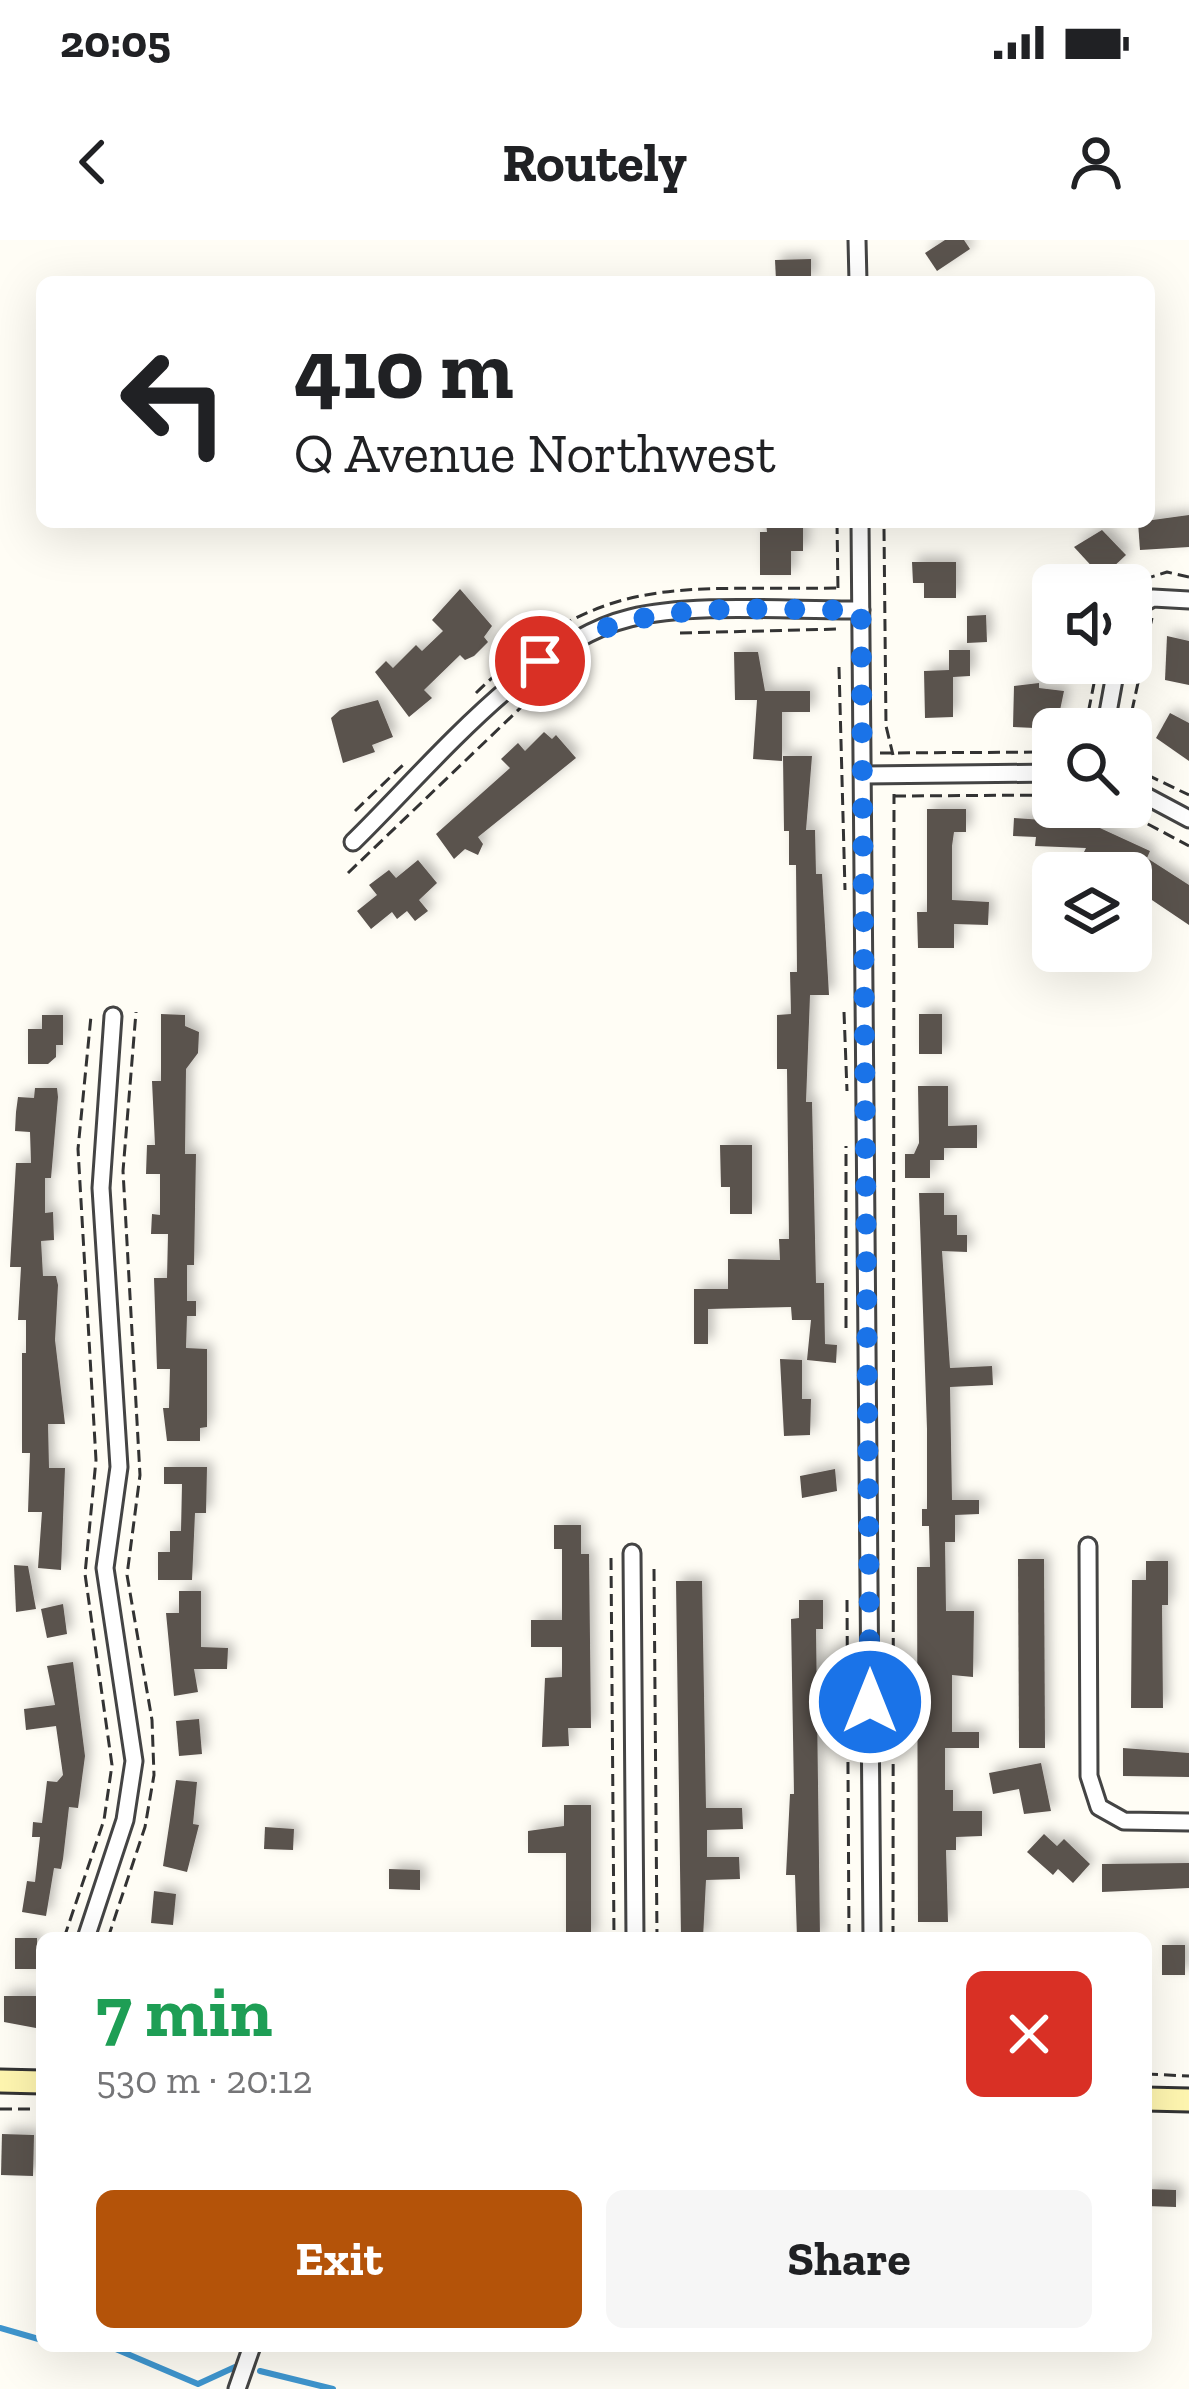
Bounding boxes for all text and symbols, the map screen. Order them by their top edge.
text: 20:05 [60,15,171,69]
icon: back [60,129,126,195]
icon: person [1063,129,1129,195]
text: Routely [502,130,687,195]
text: 410 m [294,319,514,420]
icon: left [96,324,252,480]
text: Q Avenue Northwest [294,421,776,486]
map controls [1032,564,1152,972]
button: sound [1032,564,1152,684]
pin [489,610,591,712]
icon: arrive [507,628,573,694]
button: search [1032,708,1152,828]
button: layers [1032,852,1152,972]
position arrow [807,1639,933,1765]
text: 7 min [96,1968,272,2054]
button: close [966,1971,1092,2097]
text: 530 m · 20:12 [96,2056,313,2103]
button: Exit [96,2190,582,2328]
button: Share [606,2190,1092,2328]

